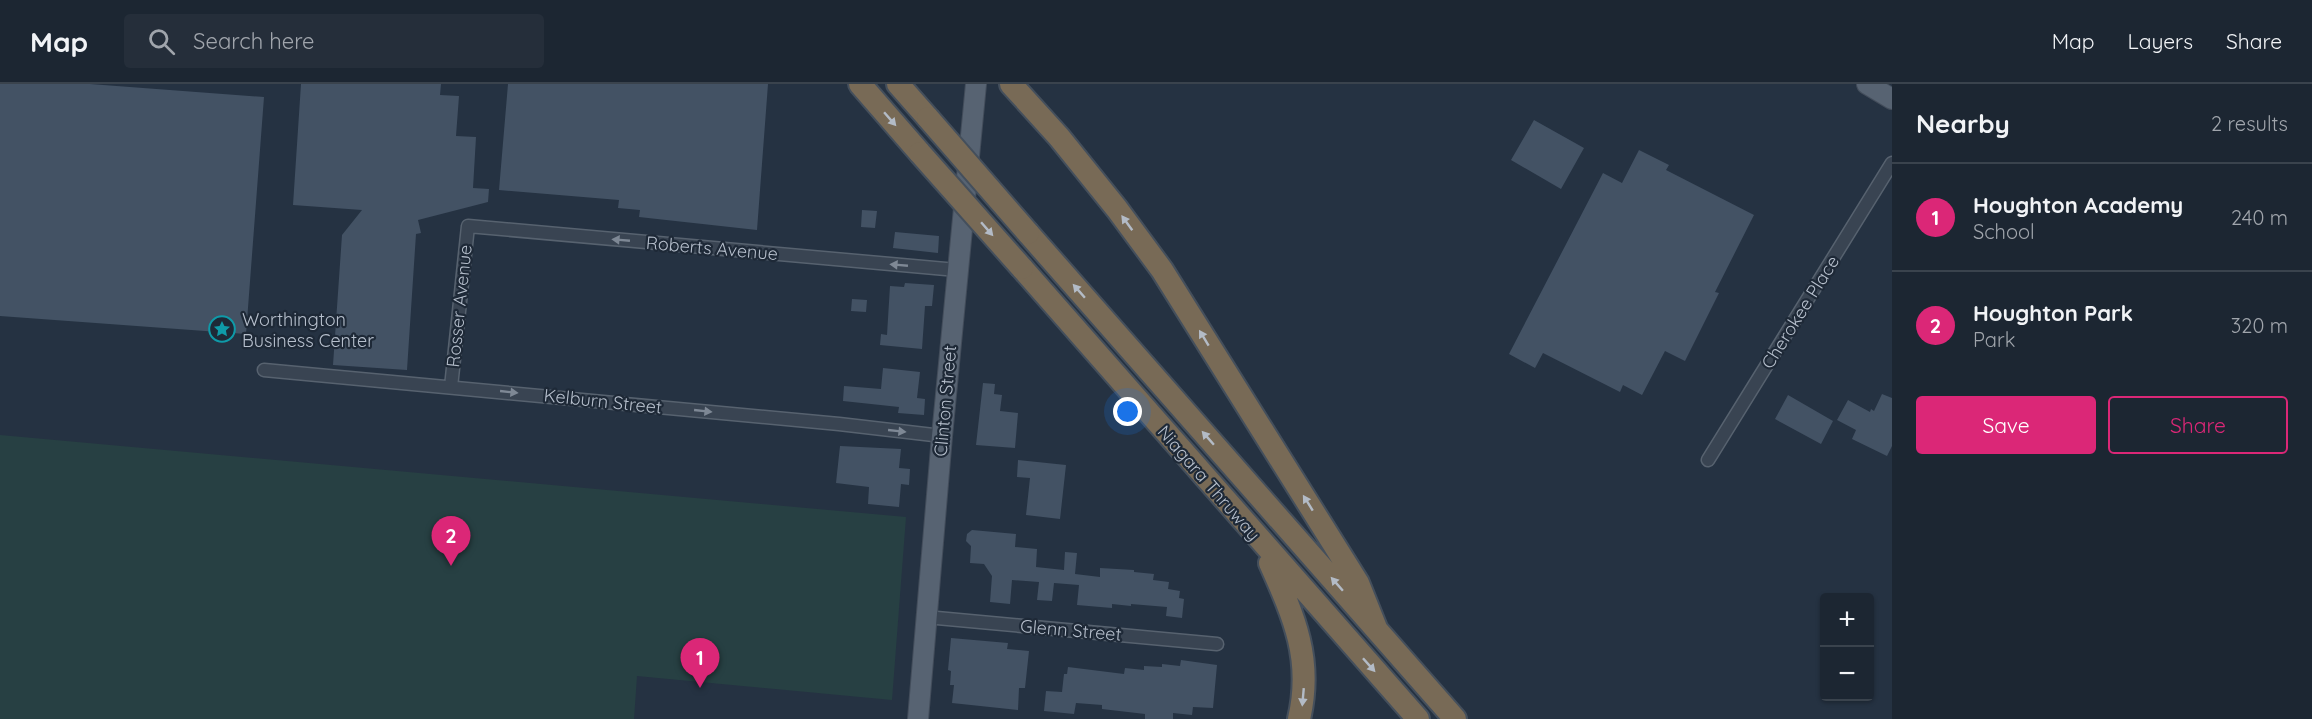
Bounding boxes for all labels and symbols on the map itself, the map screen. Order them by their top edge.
one-way arrow [883,111,896,126]
one-way arrow [1121,215,1133,231]
one-way arrow [980,221,993,236]
street label: Roberts Avenue [645,231,779,265]
one-way arrow [612,235,631,245]
street label: Rosser Avenue [441,243,477,369]
street label: Cherokee Place [1756,251,1844,373]
one-way arrow [889,260,908,270]
one-way arrow [1072,284,1086,299]
place label: Worthington Business Center [242,308,374,352]
place icon: Worthington Business Center [207,314,237,344]
one-way arrow [1198,330,1209,346]
street label: Clinton Street [929,344,961,458]
street label: Kelburn Street [543,383,663,419]
one-way arrow [500,387,519,397]
your location [1113,397,1142,426]
one-way arrow [694,406,713,416]
street label: Niagara Thruway [1153,421,1265,545]
one-way arrow [888,426,907,436]
one-way arrow [1202,431,1215,446]
one-way arrow [1303,495,1314,511]
pin: 2 [432,516,470,566]
one-way arrow [1331,577,1344,592]
street label: Glenn Street [1019,614,1123,646]
pin: 1 [680,638,720,688]
one-way arrow [1362,657,1376,672]
one-way arrow [1298,688,1308,707]

